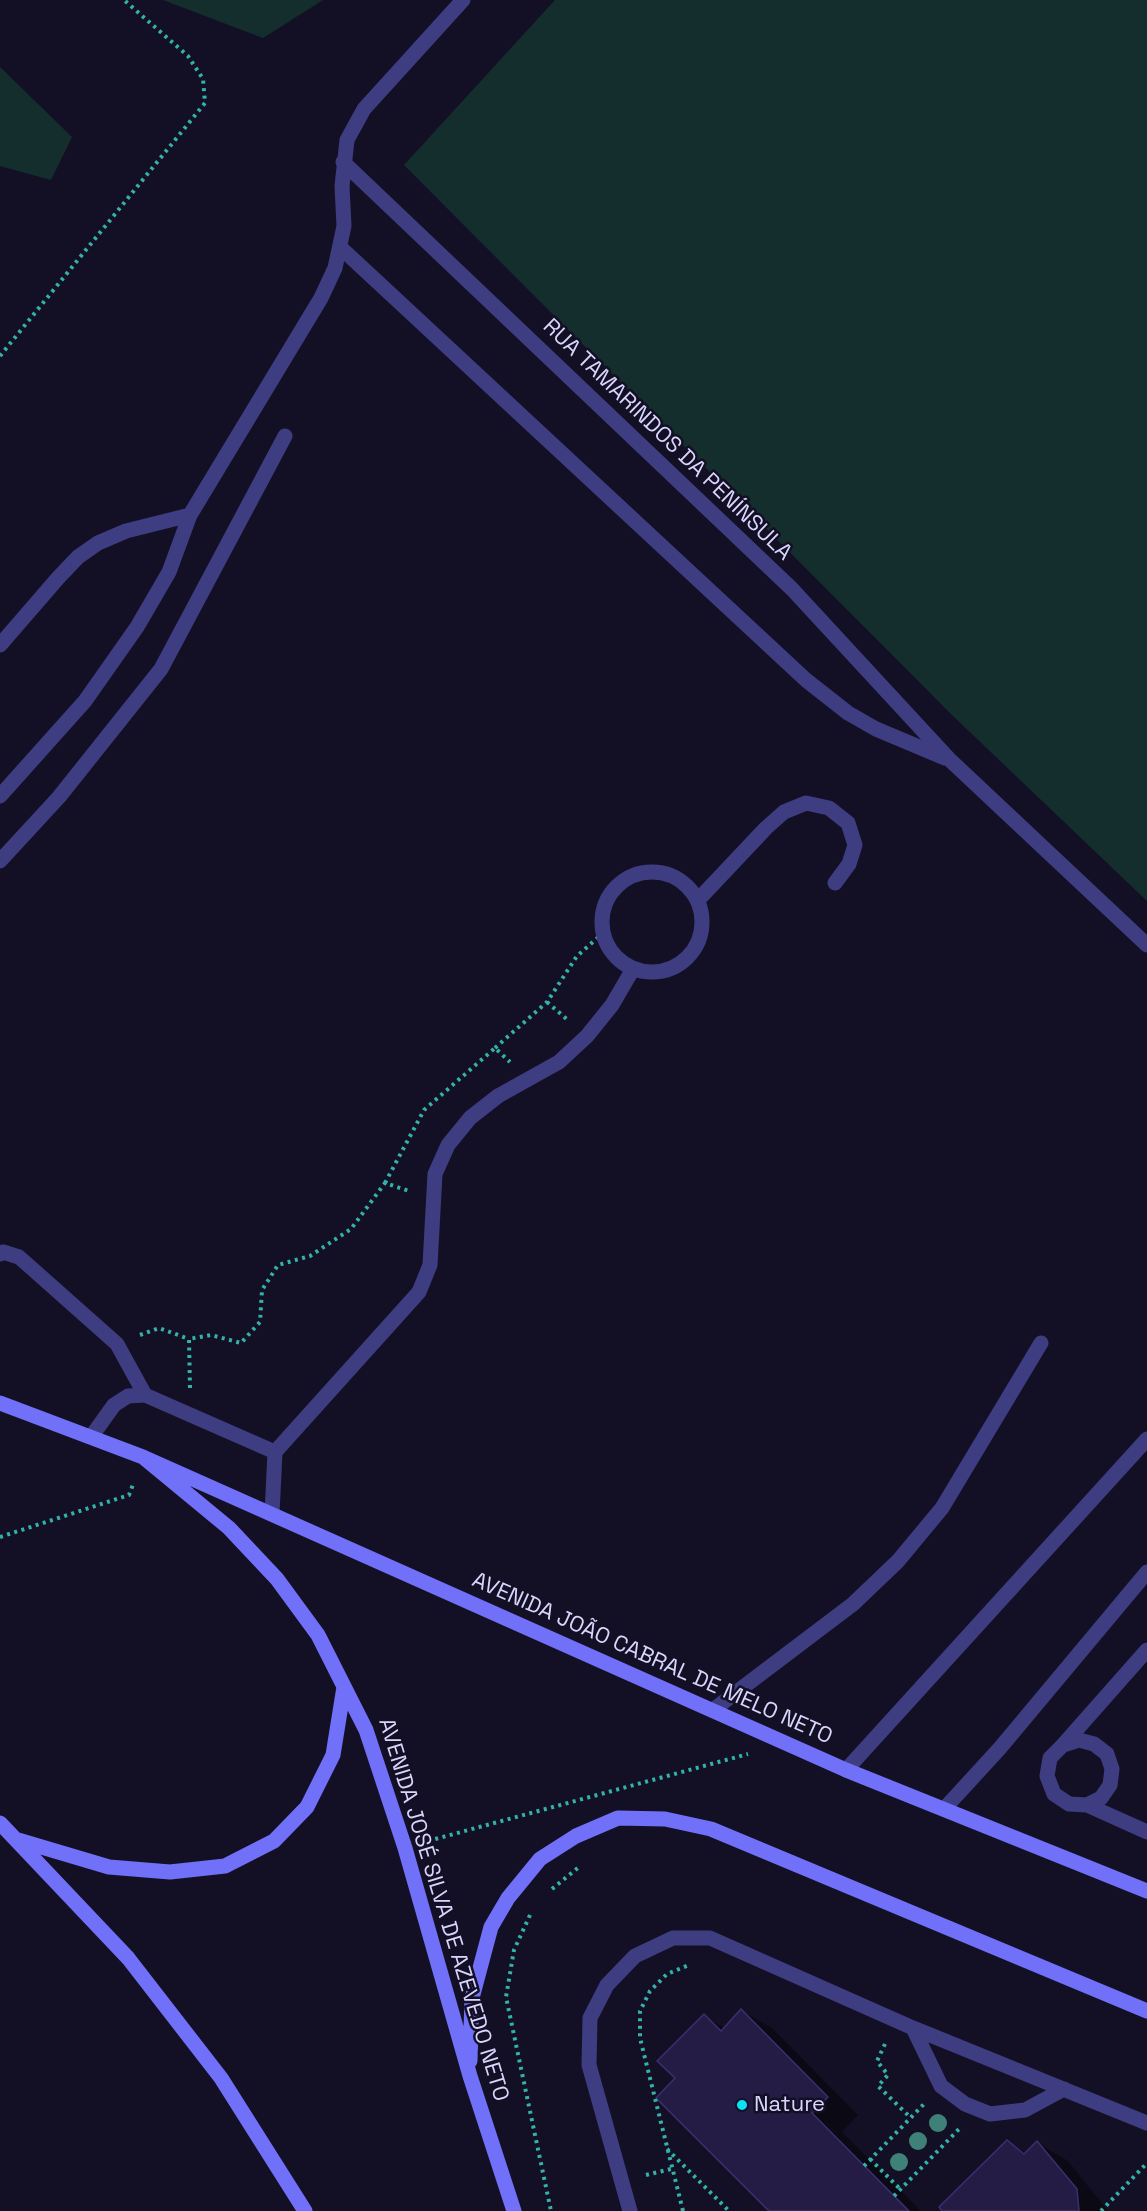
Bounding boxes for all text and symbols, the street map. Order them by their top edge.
street label: RUA TAMARINDOS DA PENÍNSULA [537,314,797,566]
street label: AVENIDA JOÃO CABRAL DE MELO NETO [468,1567,836,1751]
street label: AVENIDA JOSÉ SILVA DE AZEVEDO NETO [372,1715,514,2105]
place label: Nature [754,2092,825,2118]
marker: Nature [735,2098,749,2112]

